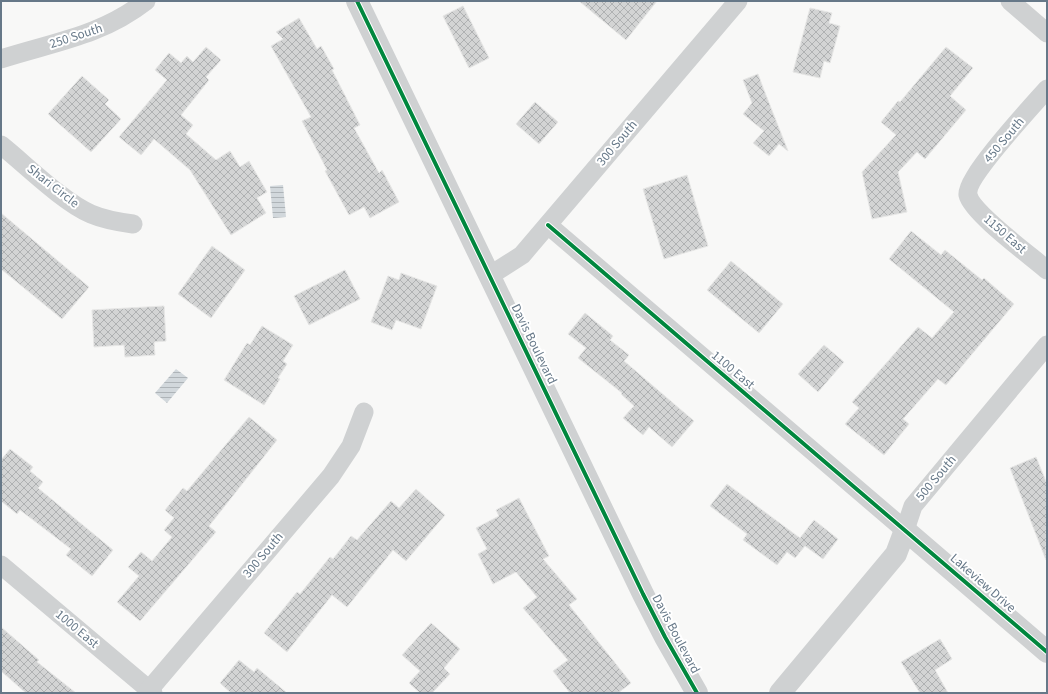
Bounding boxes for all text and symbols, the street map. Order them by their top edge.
street label: 250 South [47,19,105,53]
street label: 450 South [980,113,1028,167]
street label: 300 South [593,116,641,170]
street label: Shari Circle [23,160,83,212]
street label: 1150 East [980,210,1031,258]
street label: Davis Boulevard [507,301,561,387]
street label: 1100 East [708,347,759,394]
street label: 500 South [912,451,960,505]
street label: 300 South [239,528,287,582]
street label: Lakeview Drive [946,549,1020,617]
street label: Davis Boulevard [648,591,704,677]
street label: 1000 East [52,606,103,653]

